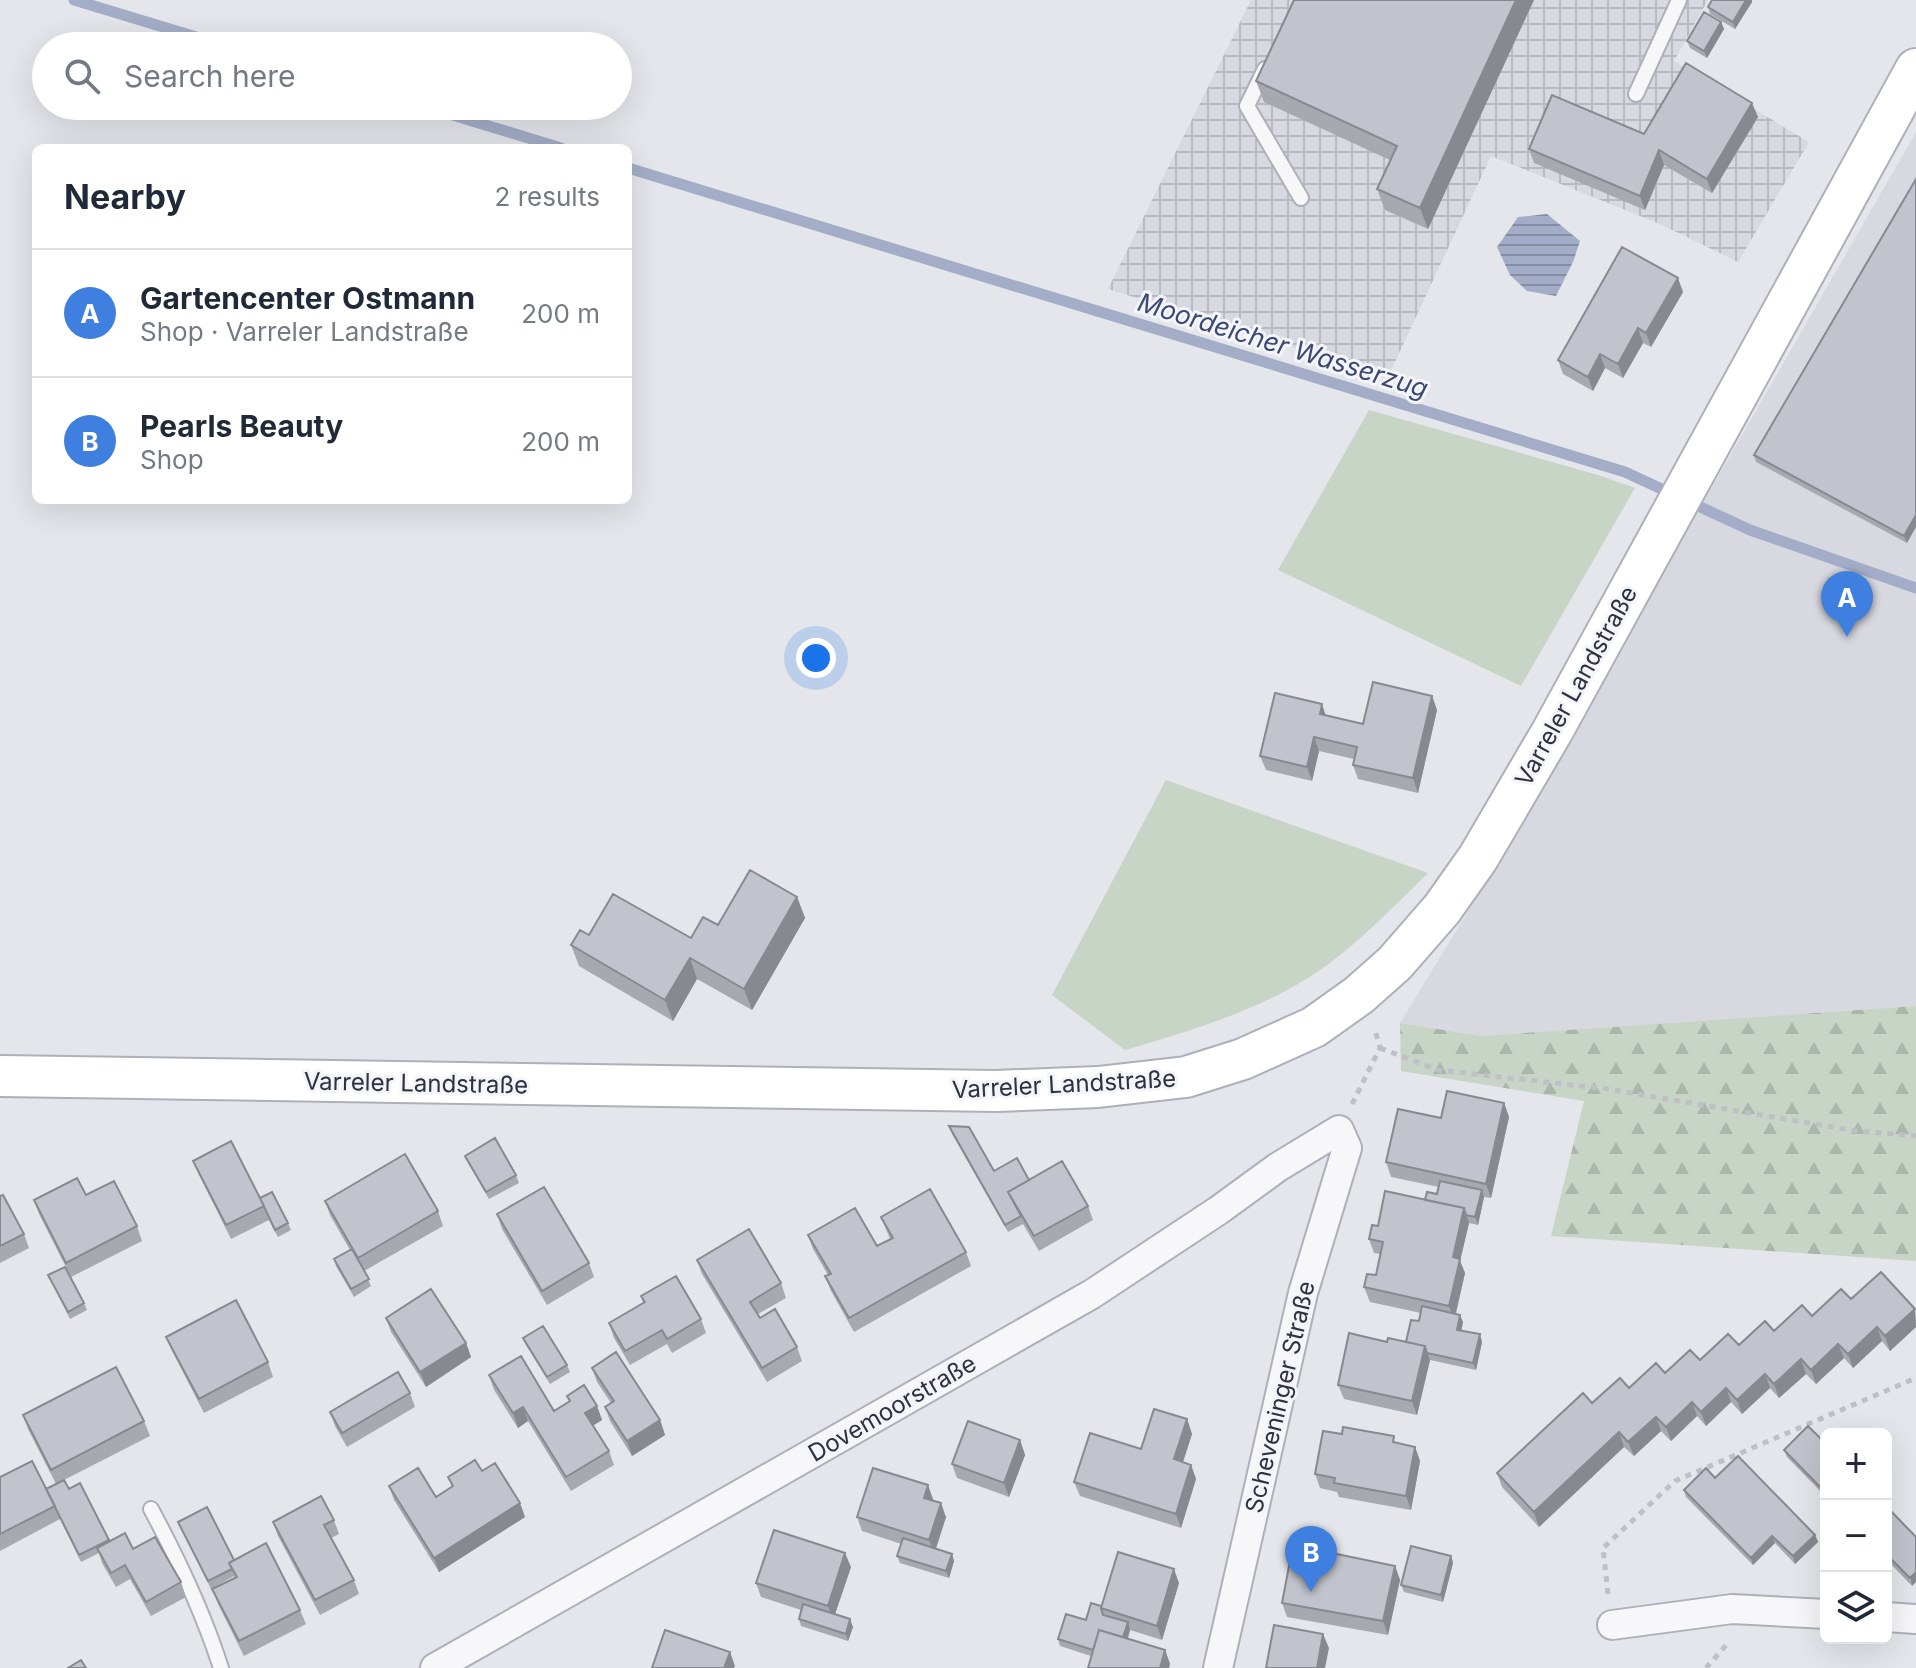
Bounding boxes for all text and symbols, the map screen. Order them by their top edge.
search box [32,32,632,120]
icon: search [60,54,104,98]
text: Search here [124,58,296,94]
text: Nearby [64,176,186,217]
text: 2 results [495,181,600,212]
text: Gartencenter Ostmann [140,280,475,316]
water label: Moordeicher Wasserzug [1134,286,1432,404]
text: A [80,298,100,329]
text: 200 m [521,298,600,329]
text: Shop · Varreler Landstraße [140,316,469,347]
text: Pearls Beauty [140,408,343,444]
text: B [81,426,99,457]
text: 200 m [521,426,600,457]
text: Shop [140,444,204,475]
pin: A [1821,571,1873,637]
street label: Varreler Landstraße [1509,581,1643,791]
your location [796,638,836,678]
street label: Varreler Landstraße [951,1064,1177,1104]
street label: Varreler Landstraße [304,1067,528,1099]
street label: Scheveninger Straße [1239,1278,1321,1516]
street label: Dovemoorstraße [803,1348,981,1468]
map controls [1820,1428,1892,1644]
button: + [1820,1428,1892,1500]
button: − [1820,1500,1892,1572]
pin: B [1285,1526,1337,1592]
button: layers [1820,1572,1892,1644]

